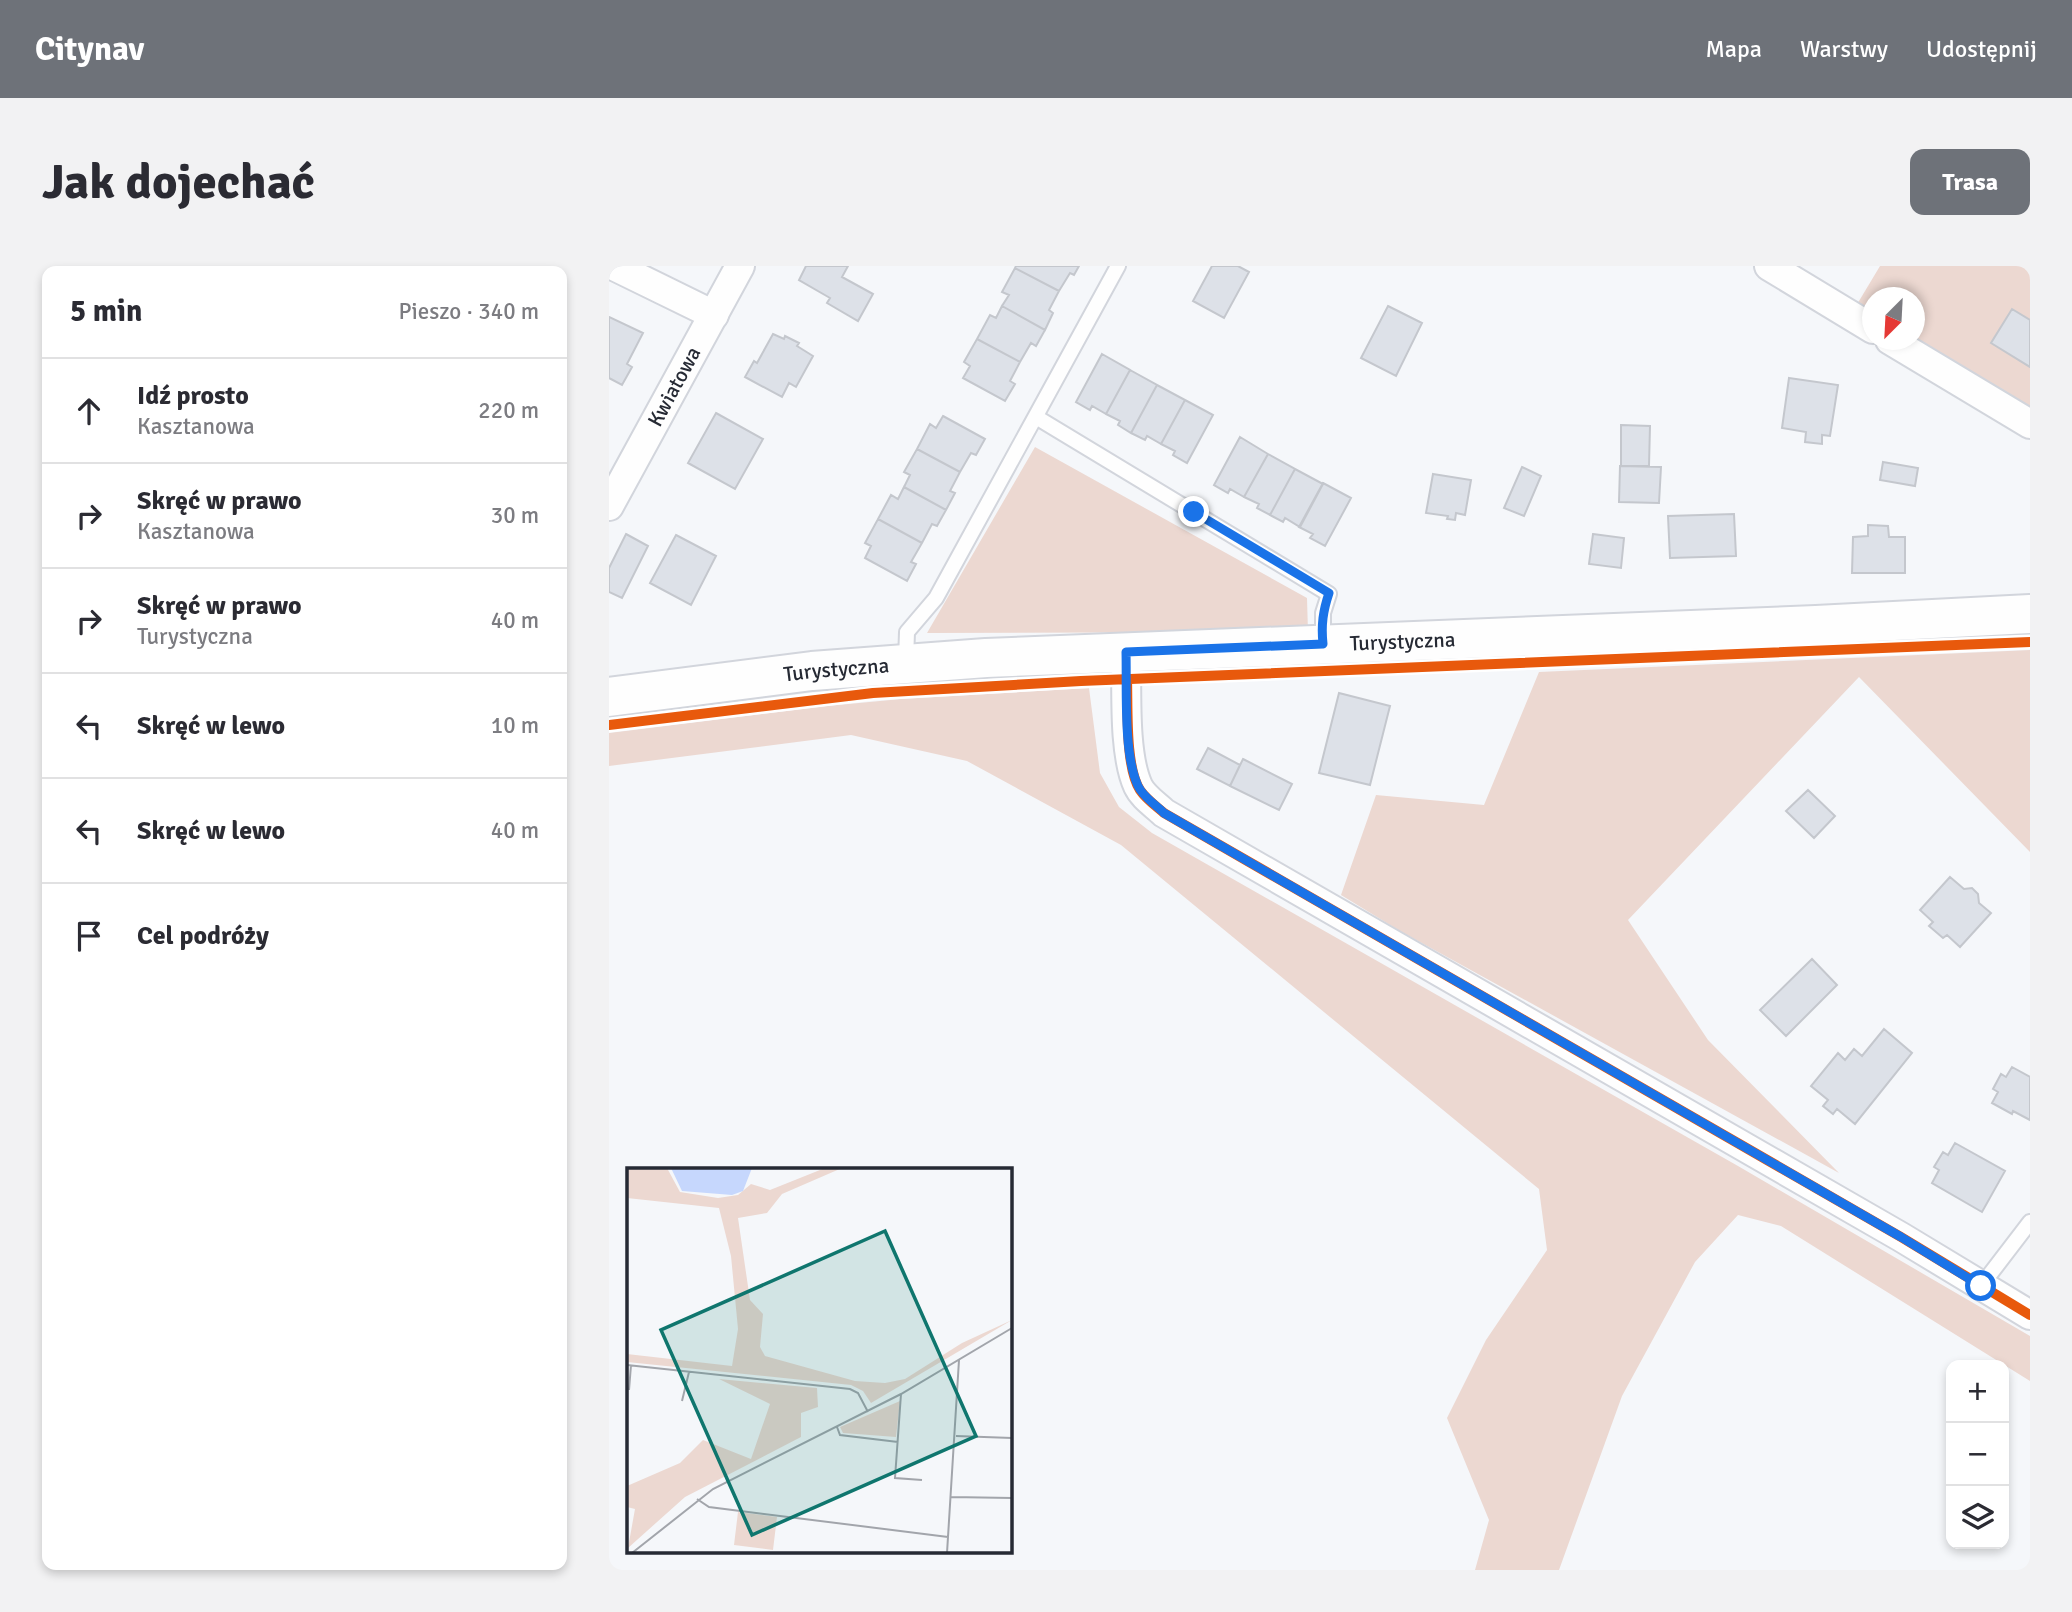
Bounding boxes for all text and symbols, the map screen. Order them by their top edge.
text: Citynav [35,29,144,70]
text: Mapa [1705,34,1762,64]
text: Warstwy [1800,34,1888,64]
text: Udostępnij [1926,34,2037,64]
button: Trasa [1910,149,2030,215]
text: Jak dojechać [42,152,315,212]
north arrow [1862,287,1925,350]
text: 5 min [70,293,142,330]
text: Pieszo · 340 m [398,297,539,326]
street label: Kwiatowa [642,342,706,431]
text: Idź prosto [137,380,249,412]
icon: ahead [70,392,108,430]
text: 220 m [478,396,539,425]
text: Kasztanowa [137,412,255,441]
text: Skręć w prawo [137,485,302,517]
route end [1178,496,1209,527]
icon: right [70,497,108,535]
text: 30 m [491,501,539,530]
text: Kasztanowa [137,517,255,546]
text: Skręć w prawo [137,590,302,622]
icon: right [70,602,108,640]
text: 40 m [491,606,539,635]
text: Turystyczna [137,622,253,651]
street label: Turystyczna [1349,626,1456,657]
street label: Turystyczna [782,652,890,688]
icon: left [70,707,108,745]
text: Skręć w lewo [137,710,285,742]
text: 10 m [491,711,539,740]
icon: left [70,812,108,850]
text: Skręć w lewo [137,815,285,847]
text: 40 m [491,816,539,845]
icon: arrive [70,917,108,955]
text: Cel podróży [137,920,269,952]
inset map [627,1168,1011,1552]
route start [1965,1270,1996,1301]
map controls [1946,1360,2009,1549]
button: + [1946,1360,2009,1423]
button: − [1946,1423,2009,1486]
button: layers [1946,1486,2009,1549]

